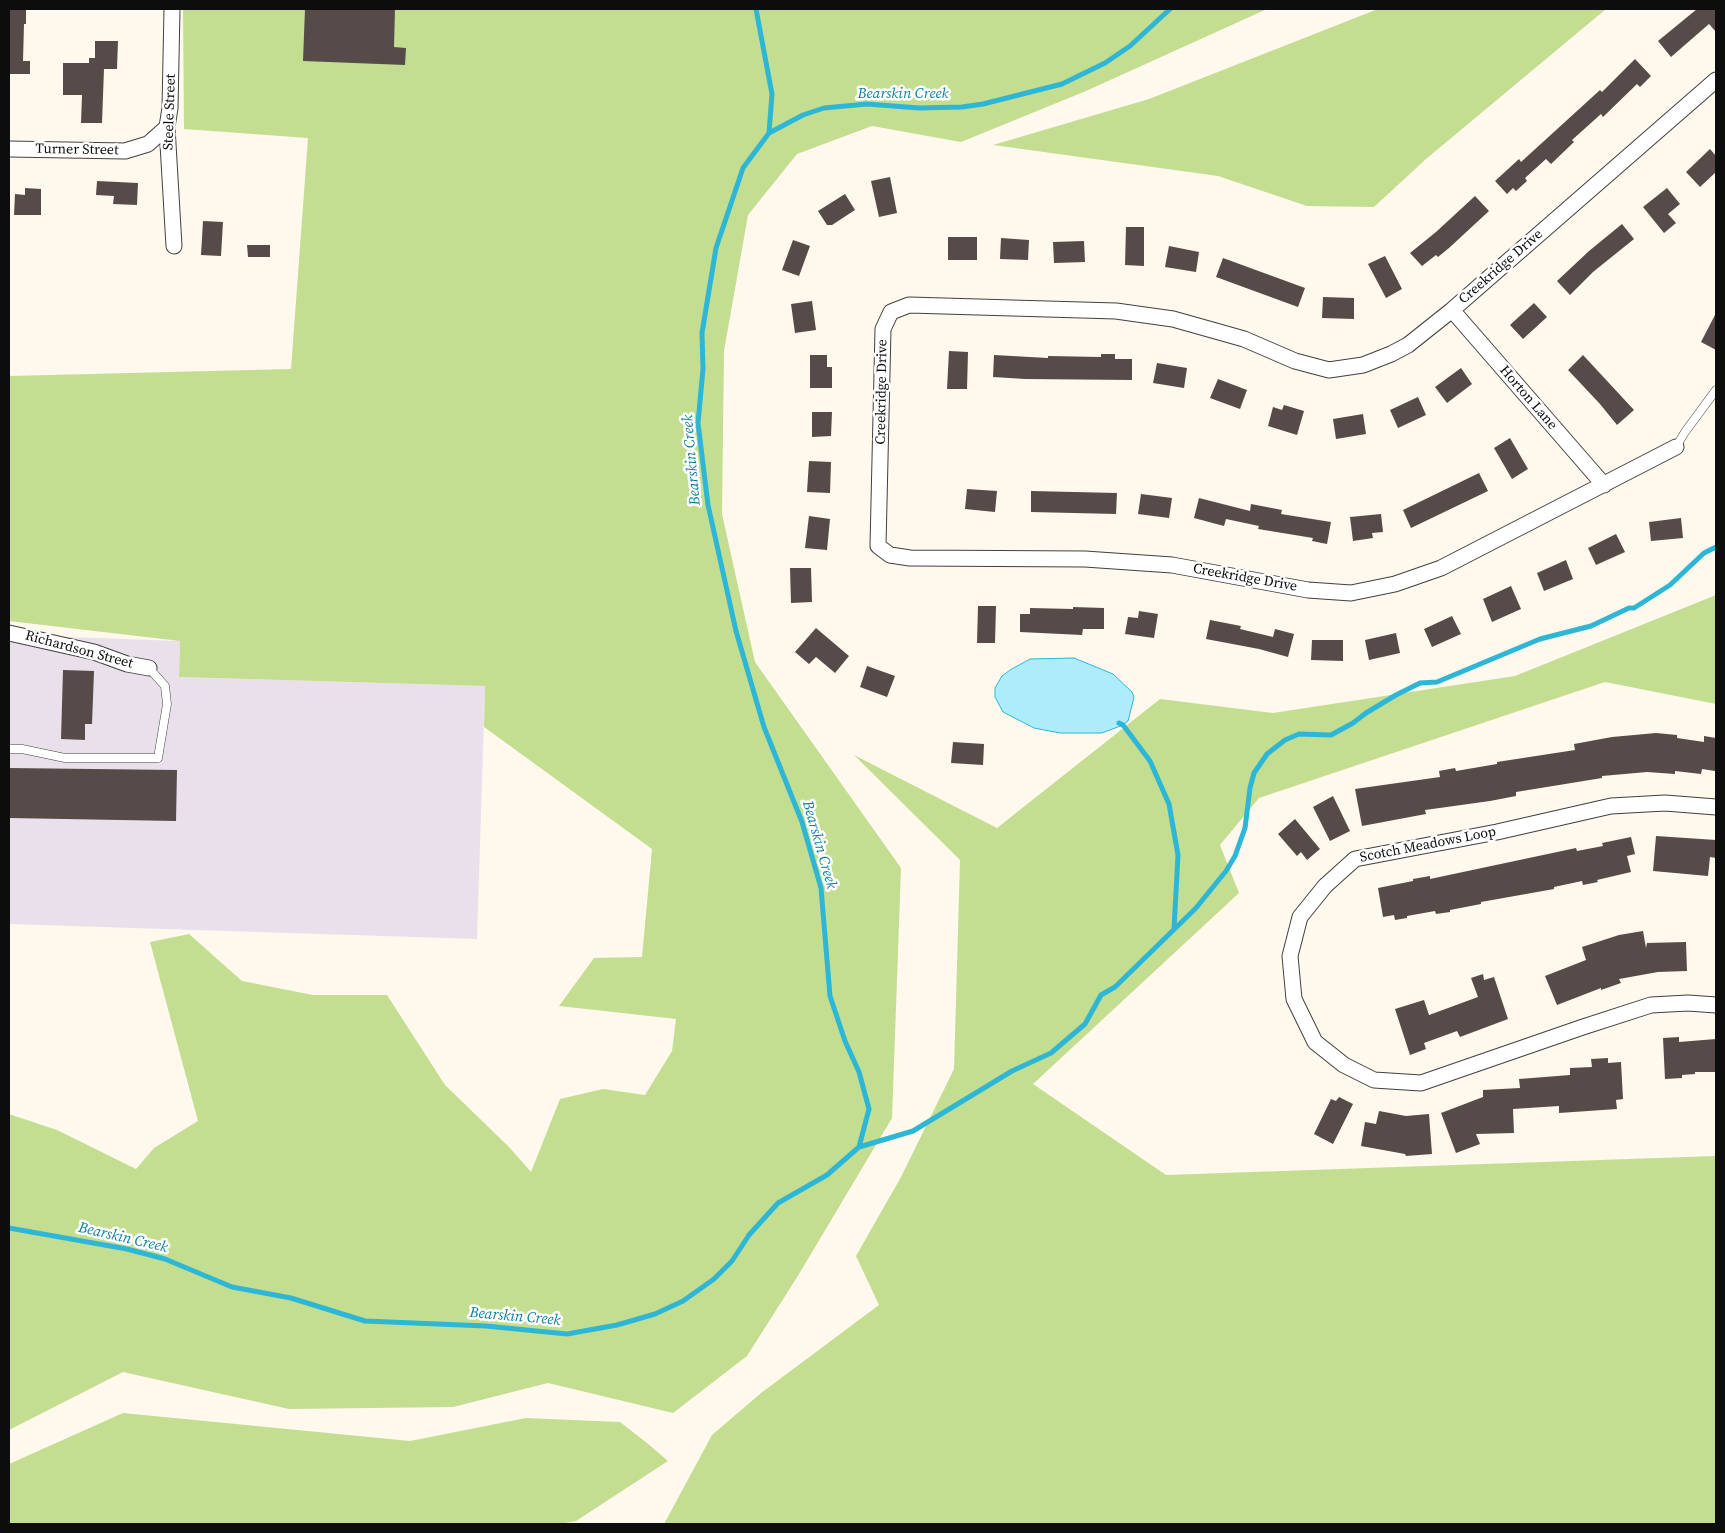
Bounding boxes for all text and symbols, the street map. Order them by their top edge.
street label: Steele Street [160,73,180,151]
water label: Bearskin Creek [857,85,949,103]
street label: Turner Street [35,141,119,159]
street label: Creekridge Drive [1456,226,1546,308]
street label: Creekridge Drive [873,339,891,445]
street label: Horton Lane [1496,362,1560,434]
water label: Bearskin Creek [679,414,705,506]
street label: Creekridge Drive [1192,561,1298,595]
street label: Richardson Street [23,628,135,672]
water label: Bearskin Creek [798,799,840,891]
street label: Scotch Meadows Loop [1359,824,1497,866]
water label: Bearskin Creek [77,1219,169,1257]
water label: Bearskin Creek [469,1304,561,1330]

